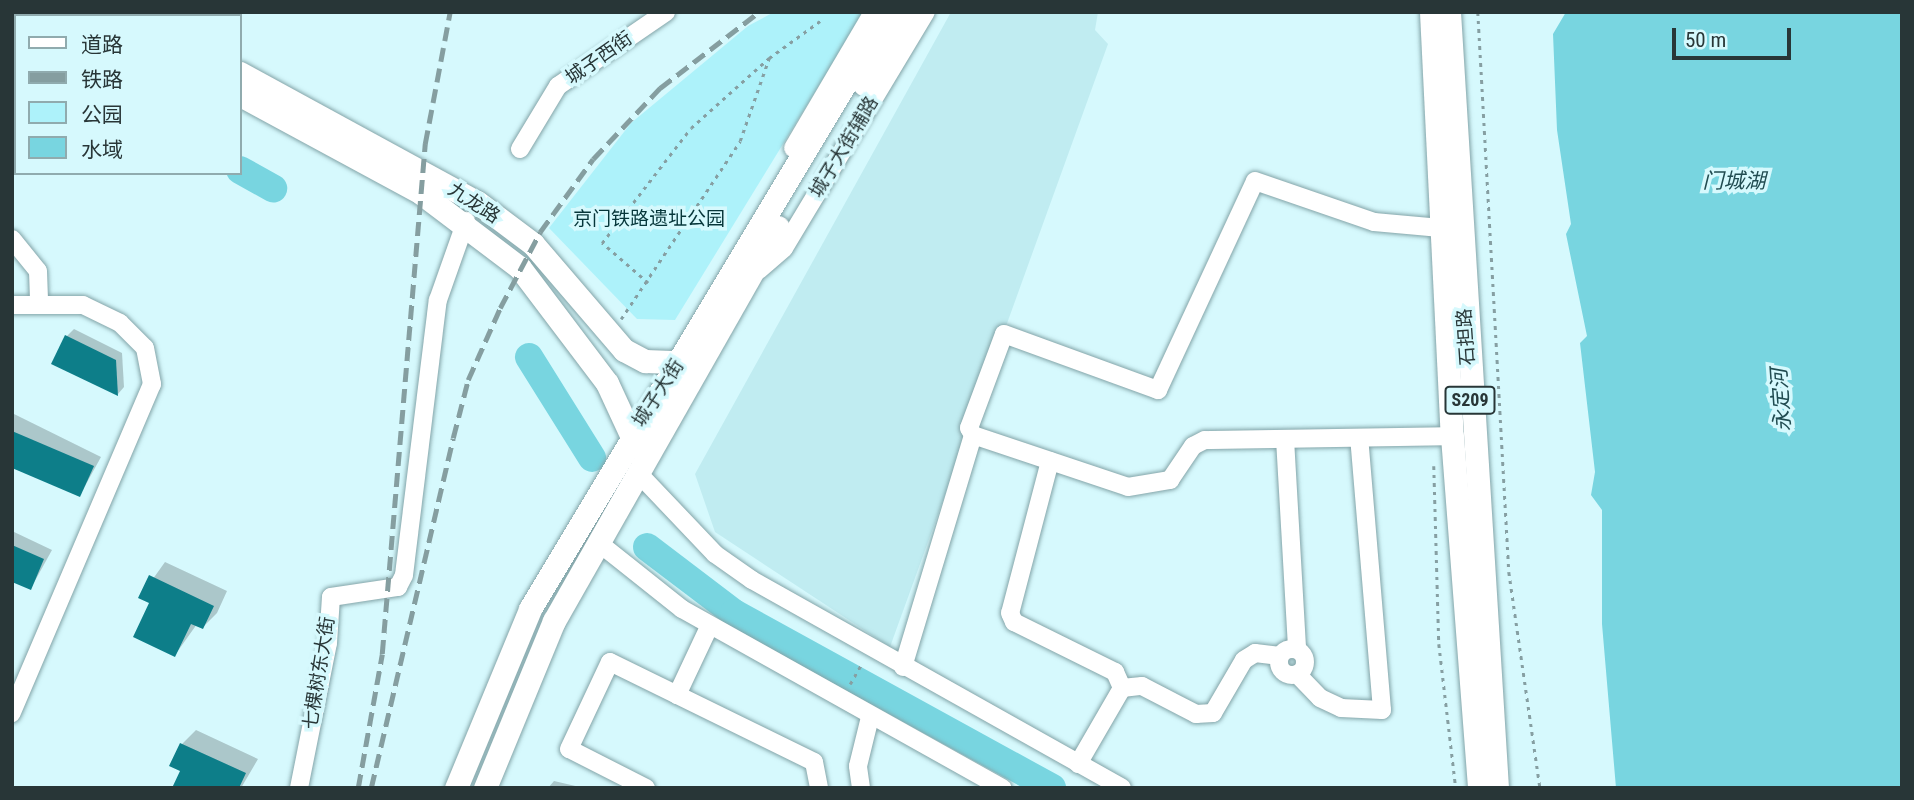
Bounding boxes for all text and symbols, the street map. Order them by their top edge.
legend [14,14,242,175]
scale bar [1676,14,1795,58]
street label: 城子西街 [561,27,637,89]
text: 50 m [1685,28,1726,52]
text: 道路 [81,33,123,57]
text: 铁路 [81,68,123,92]
street label: 城子大街辅路 [805,92,883,202]
text: 公园 [81,103,123,127]
text: 水域 [81,138,123,162]
water label: 门城湖 [1703,168,1765,194]
street label: 九龙路 [444,178,504,228]
park label: 京门铁路遗址公园 [573,208,725,230]
street label: 石担路 [1453,308,1479,366]
street label: 城子大街 [628,355,688,431]
water label: 永定河 [1766,368,1796,432]
road number: S209 [1444,386,1496,414]
street label: 七棵树东大街 [299,615,339,731]

